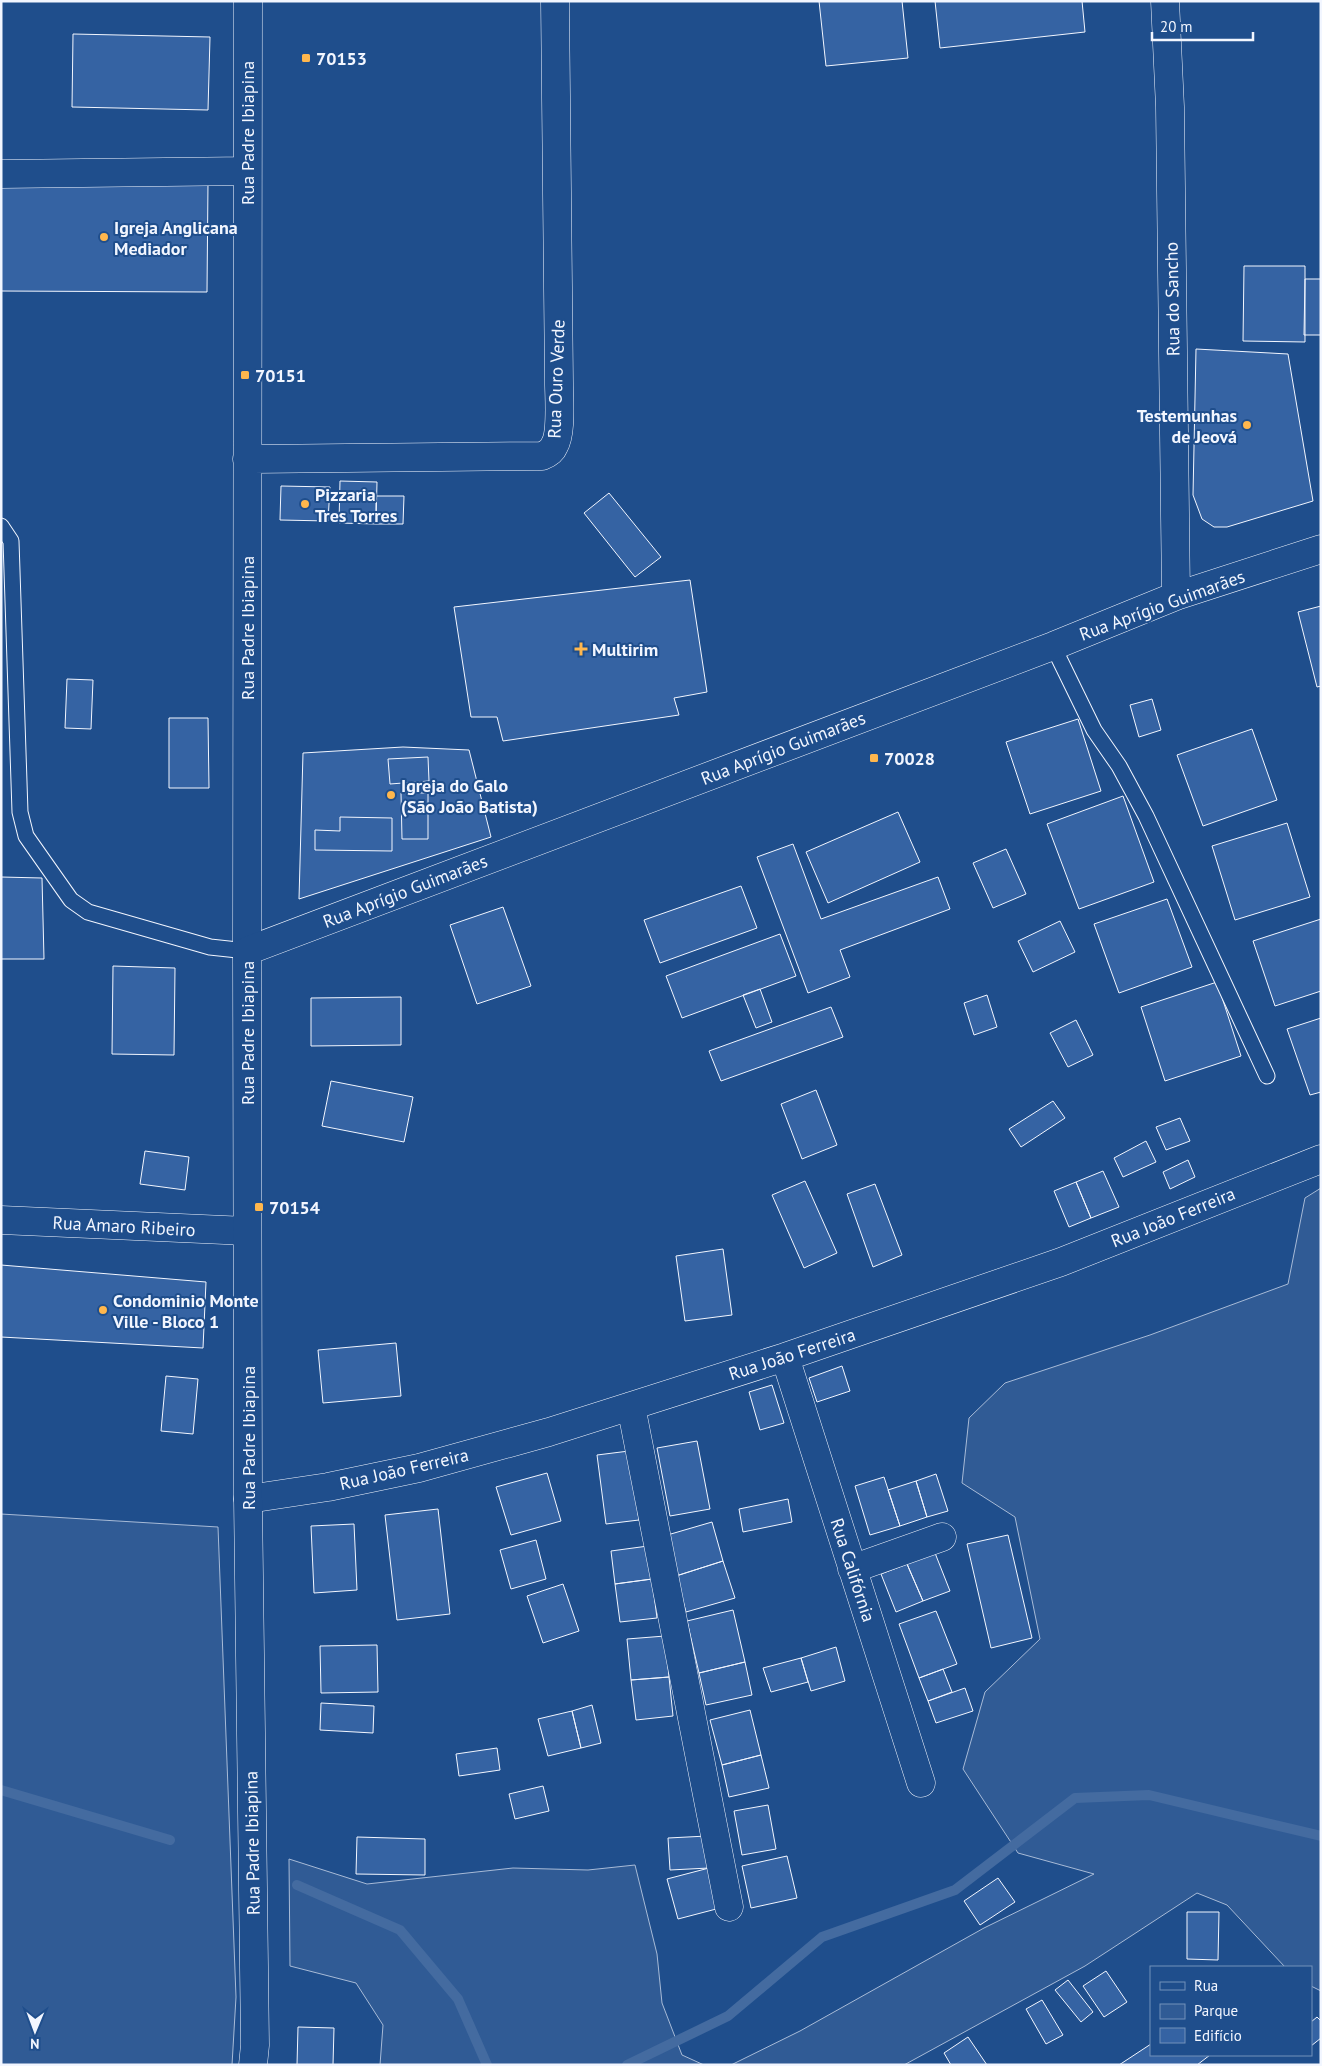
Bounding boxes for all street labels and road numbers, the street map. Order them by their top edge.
street label: Rua Padre Ibiapina [236,61,259,205]
street label: Rua do Sancho [1160,242,1184,356]
street label: Rua Ouro Verde [542,319,570,439]
street label: Rua Padre Ibiapina [236,556,259,700]
street label: Rua Aprígio Guimarães [1076,564,1248,646]
street label: Rua Aprígio Guimarães [697,706,869,790]
street label: Rua Aprígio Guimarães [319,849,491,933]
street label: Rua Padre Ibiapina [236,961,259,1105]
street label: Rua João Ferreira [1108,1182,1238,1252]
street label: Rua Amaro Ribeiro [52,1211,196,1241]
street label: Rua João Ferreira [726,1323,858,1385]
street label: Rua Padre Ibiapina [237,1366,260,1510]
street label: Rua João Ferreira [337,1443,471,1495]
street label: Rua Califórnia [825,1515,881,1625]
street label: Rua Padre Ibiapina [239,1771,265,1915]

